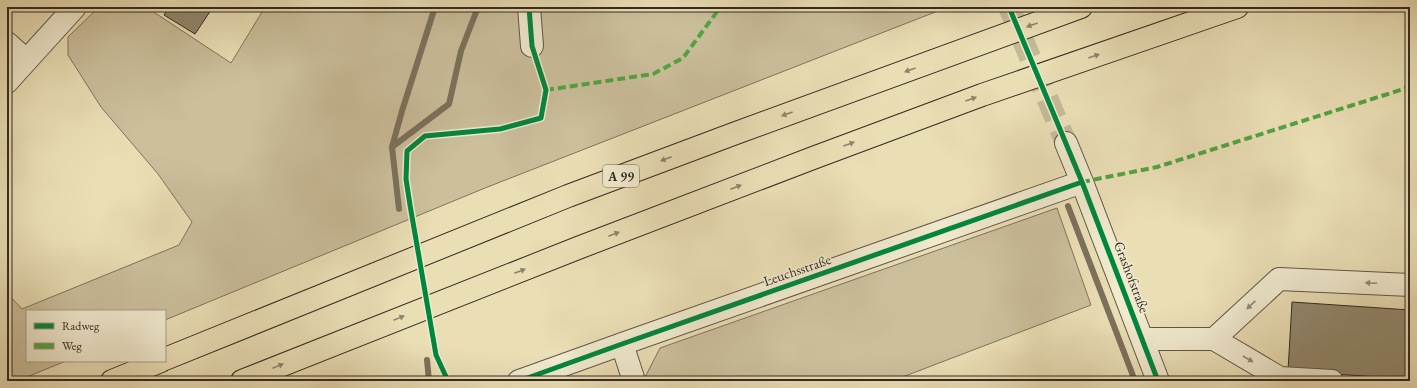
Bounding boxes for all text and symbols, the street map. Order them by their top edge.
one-way arrow [1025,23,1037,29]
one-way arrow [1089,53,1101,59]
one-way arrow [903,67,915,73]
one-way arrow [966,95,978,101]
one-way arrow [781,112,793,118]
one-way arrow [844,141,856,147]
one-way arrow [659,157,671,163]
road number: A 99 [603,165,639,187]
one-way arrow [730,184,742,190]
one-way arrow [609,230,621,236]
street label: Grashofstraße [1110,239,1154,316]
street label: Leuchsstraße [761,250,834,290]
one-way arrow [514,267,526,273]
one-way arrow [1365,280,1377,287]
one-way arrow [1246,300,1256,309]
legend [26,310,166,362]
one-way arrow [393,315,405,321]
text: Radweg [62,318,100,334]
text: Weg [62,338,82,354]
one-way arrow [1242,355,1254,362]
one-way arrow [273,363,285,369]

